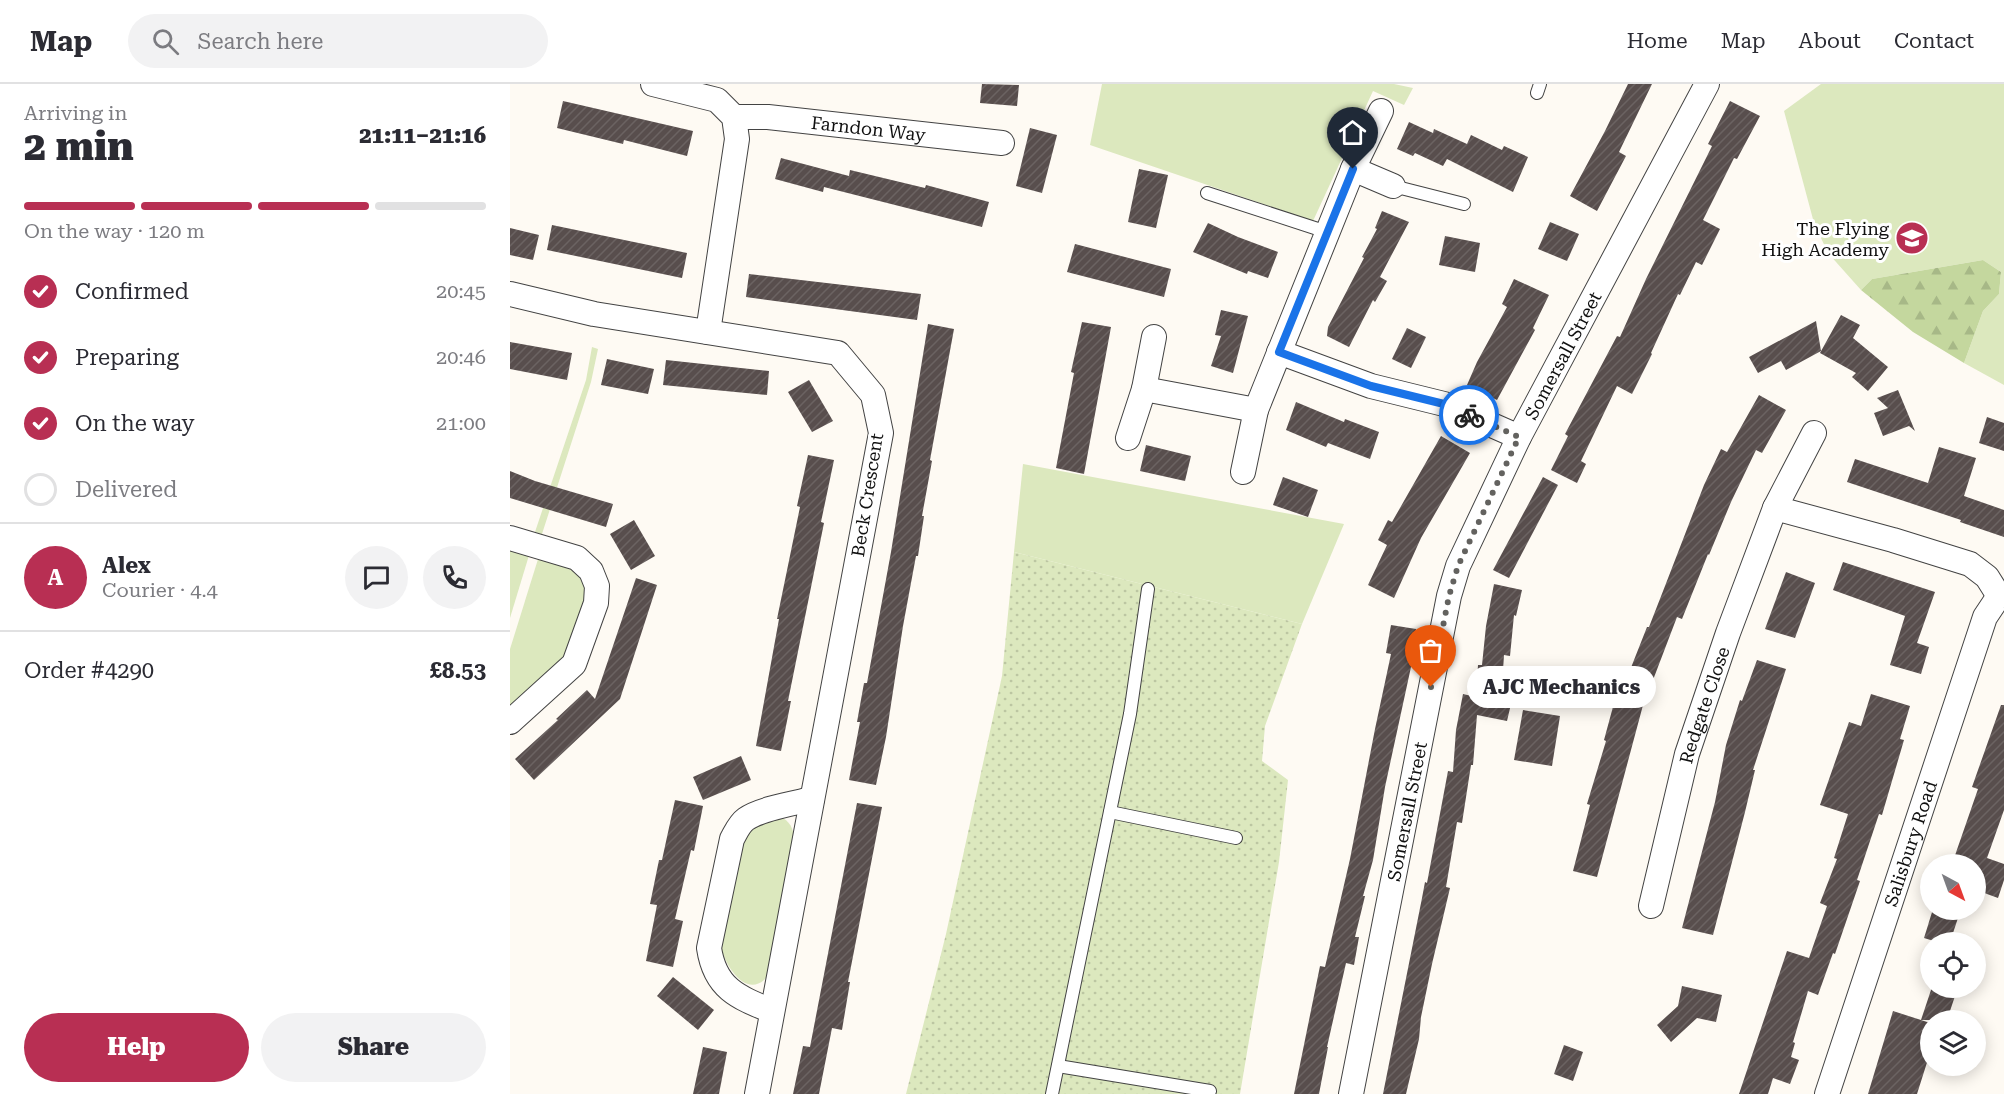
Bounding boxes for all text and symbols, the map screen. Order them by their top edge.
search box [128,14,548,68]
text: Map [30,25,92,58]
icon: search [149,25,182,58]
text: Search here [197,29,323,54]
text: Home [1627,29,1688,53]
text: Map [1721,29,1766,53]
text: About [1799,29,1861,53]
text: Contact [1894,29,1974,53]
text: Arriving in [24,101,127,125]
pin [1327,107,1378,169]
street label: Farndon Way [810,111,927,145]
icon: home [1336,116,1369,149]
text: 21:11–21:16 [359,123,486,148]
text: 2 min [24,124,134,170]
place label: The Flying High Academy [1761,218,1890,260]
text: On the way · 120 m [24,219,205,243]
school or university icon: The Flying High Academy [1894,220,1930,256]
icon: check [24,275,57,308]
text: Confirmed [75,279,189,304]
text: 20:45 [436,279,486,303]
street label: Somersall Street [1520,288,1605,423]
icon: check [24,341,57,374]
text: Preparing [75,345,179,370]
text: 20:46 [436,345,486,369]
courier [1439,385,1499,445]
icon: bike [1453,399,1486,432]
icon: check [24,407,57,440]
text: On the way [75,411,195,436]
text: 21:00 [436,411,486,435]
street label: Beck Crescent [847,431,887,558]
text: Delivered [75,477,177,502]
button: chat [345,546,408,609]
button: phone [423,546,486,609]
text: Alex [102,553,151,578]
text: A [48,565,63,590]
text: Courier · 4.4 [102,578,218,602]
pin [1405,625,1456,687]
icon: bag [1414,634,1447,667]
street label: Redgate Close [1675,644,1733,765]
text: Order #4290 [24,658,154,683]
text: £8.53 [430,658,486,683]
callout: AJC Mechanics [1467,666,1656,708]
text: AJC Mechanics [1483,675,1640,699]
street label: Somersall Street [1383,740,1431,883]
street label: Salisbury Road [1879,777,1941,909]
north arrow [1920,854,1986,920]
map controls [1920,854,1986,1076]
button: locate [1920,932,1986,998]
button: layers [1920,1010,1986,1076]
button: Help [24,1013,249,1082]
button: Share [261,1013,486,1082]

